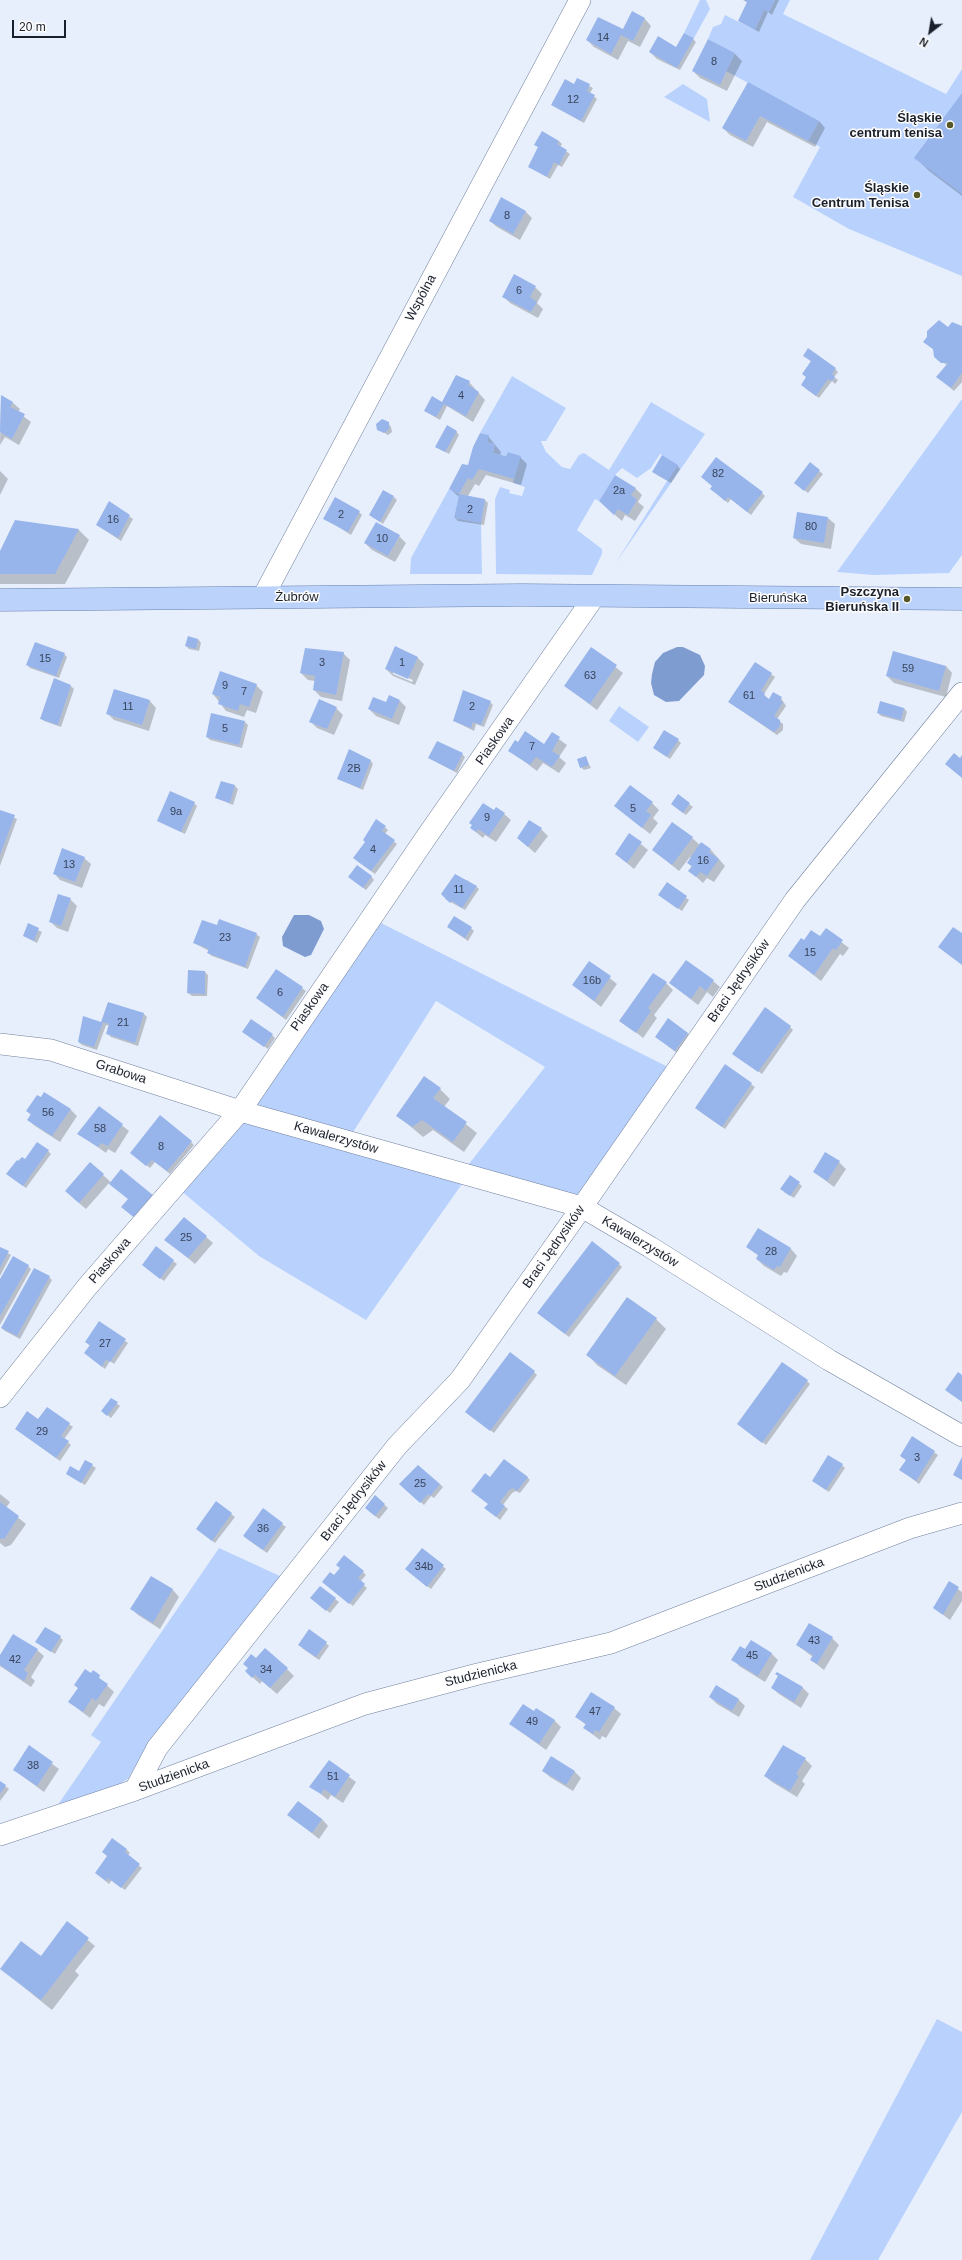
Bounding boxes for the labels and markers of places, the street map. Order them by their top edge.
place label: Śląskie centrum tenisa [850,110,942,141]
marker: Śląskie centrum tenisa [945,120,955,130]
place label: Śląskie Centrum Tenisa [812,180,909,211]
marker: Śląskie Centrum Tenisa [912,190,922,200]
place label: Pszczyna Bieruńska II [825,584,899,615]
marker: Pszczyna Bieruńska II [902,594,912,604]

